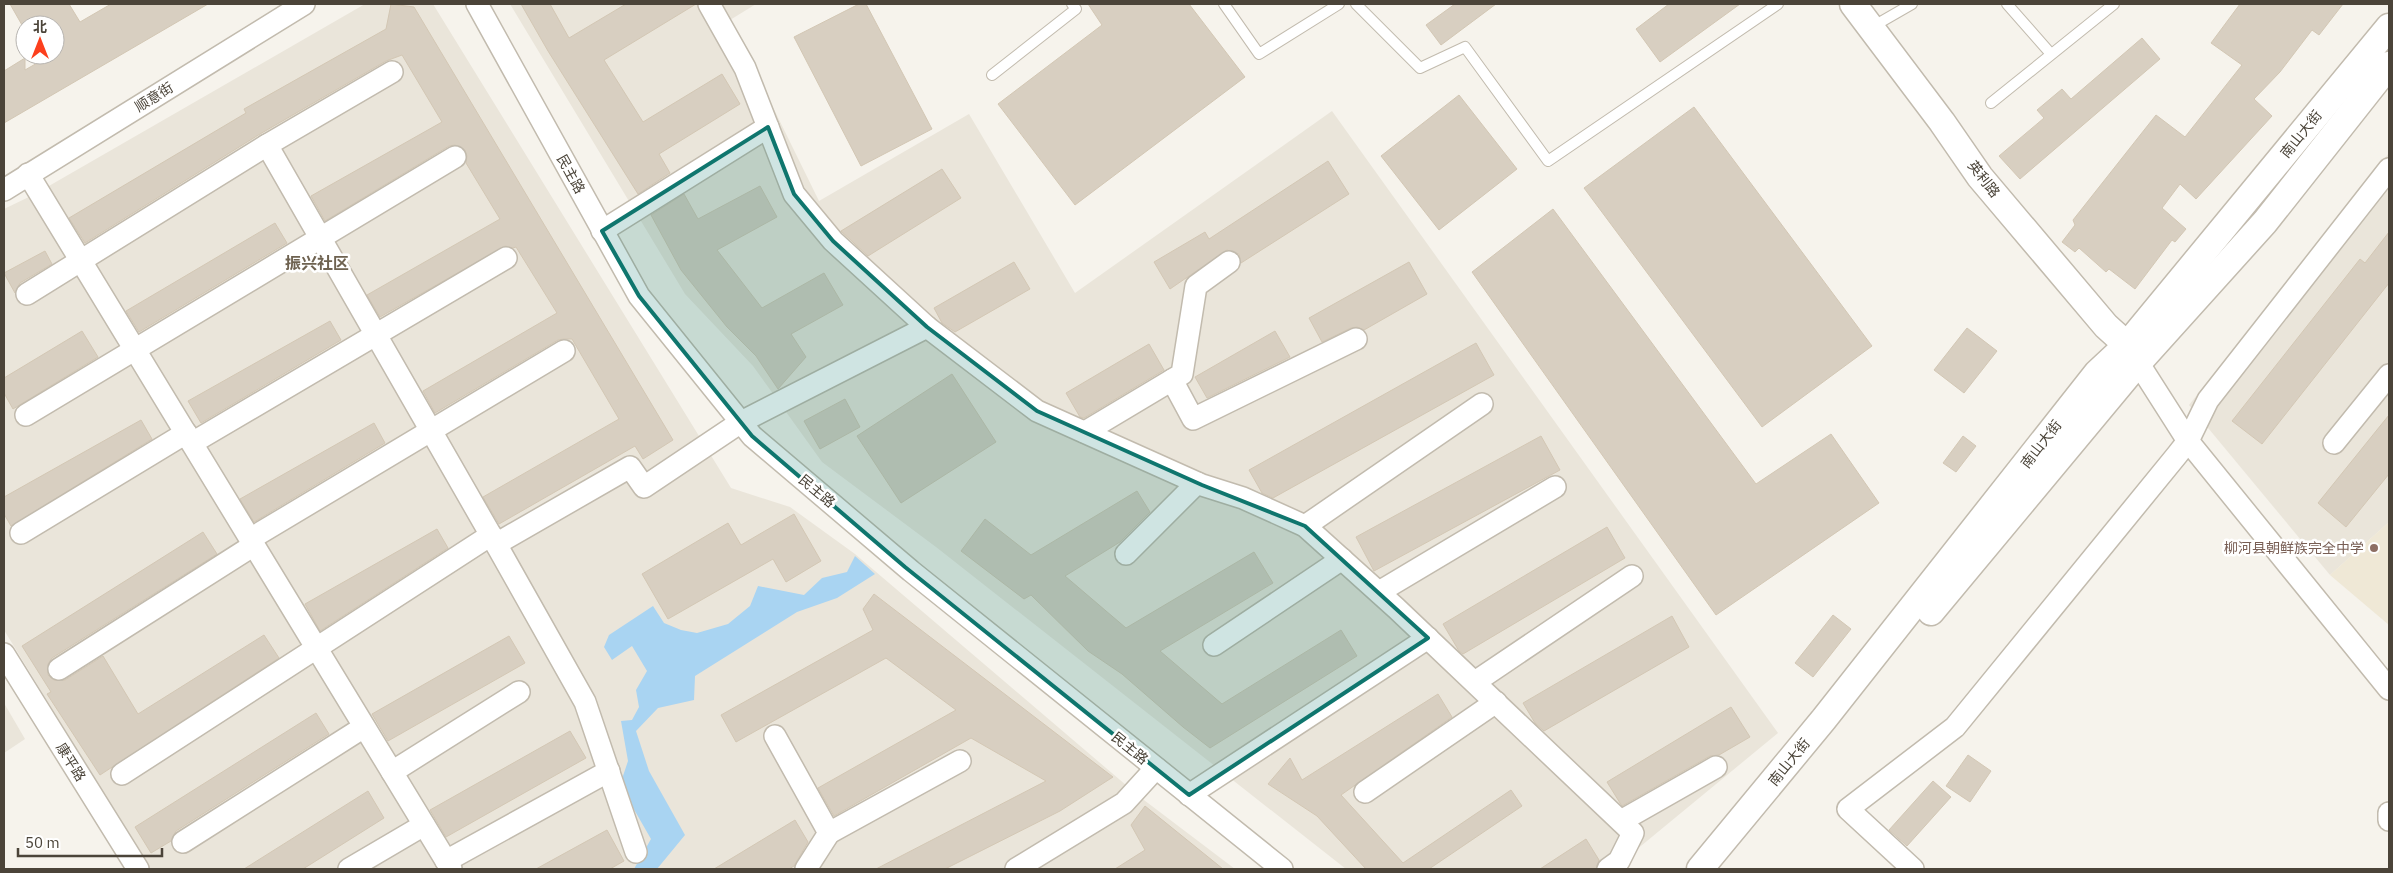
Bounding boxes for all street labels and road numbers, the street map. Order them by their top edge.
street label: 顺意街 [131,78,177,116]
street label: 南山大街 [2276,107,2326,161]
street label: 民主路 [553,151,589,197]
street label: 英利路 [1964,157,2004,201]
street label: 南山大街 [2017,416,2065,472]
street label: 民主路 [795,471,839,511]
street label: 民主路 [1108,728,1152,768]
street label: 南山大街 [1764,735,1814,789]
street label: 康平路 [52,739,90,785]

